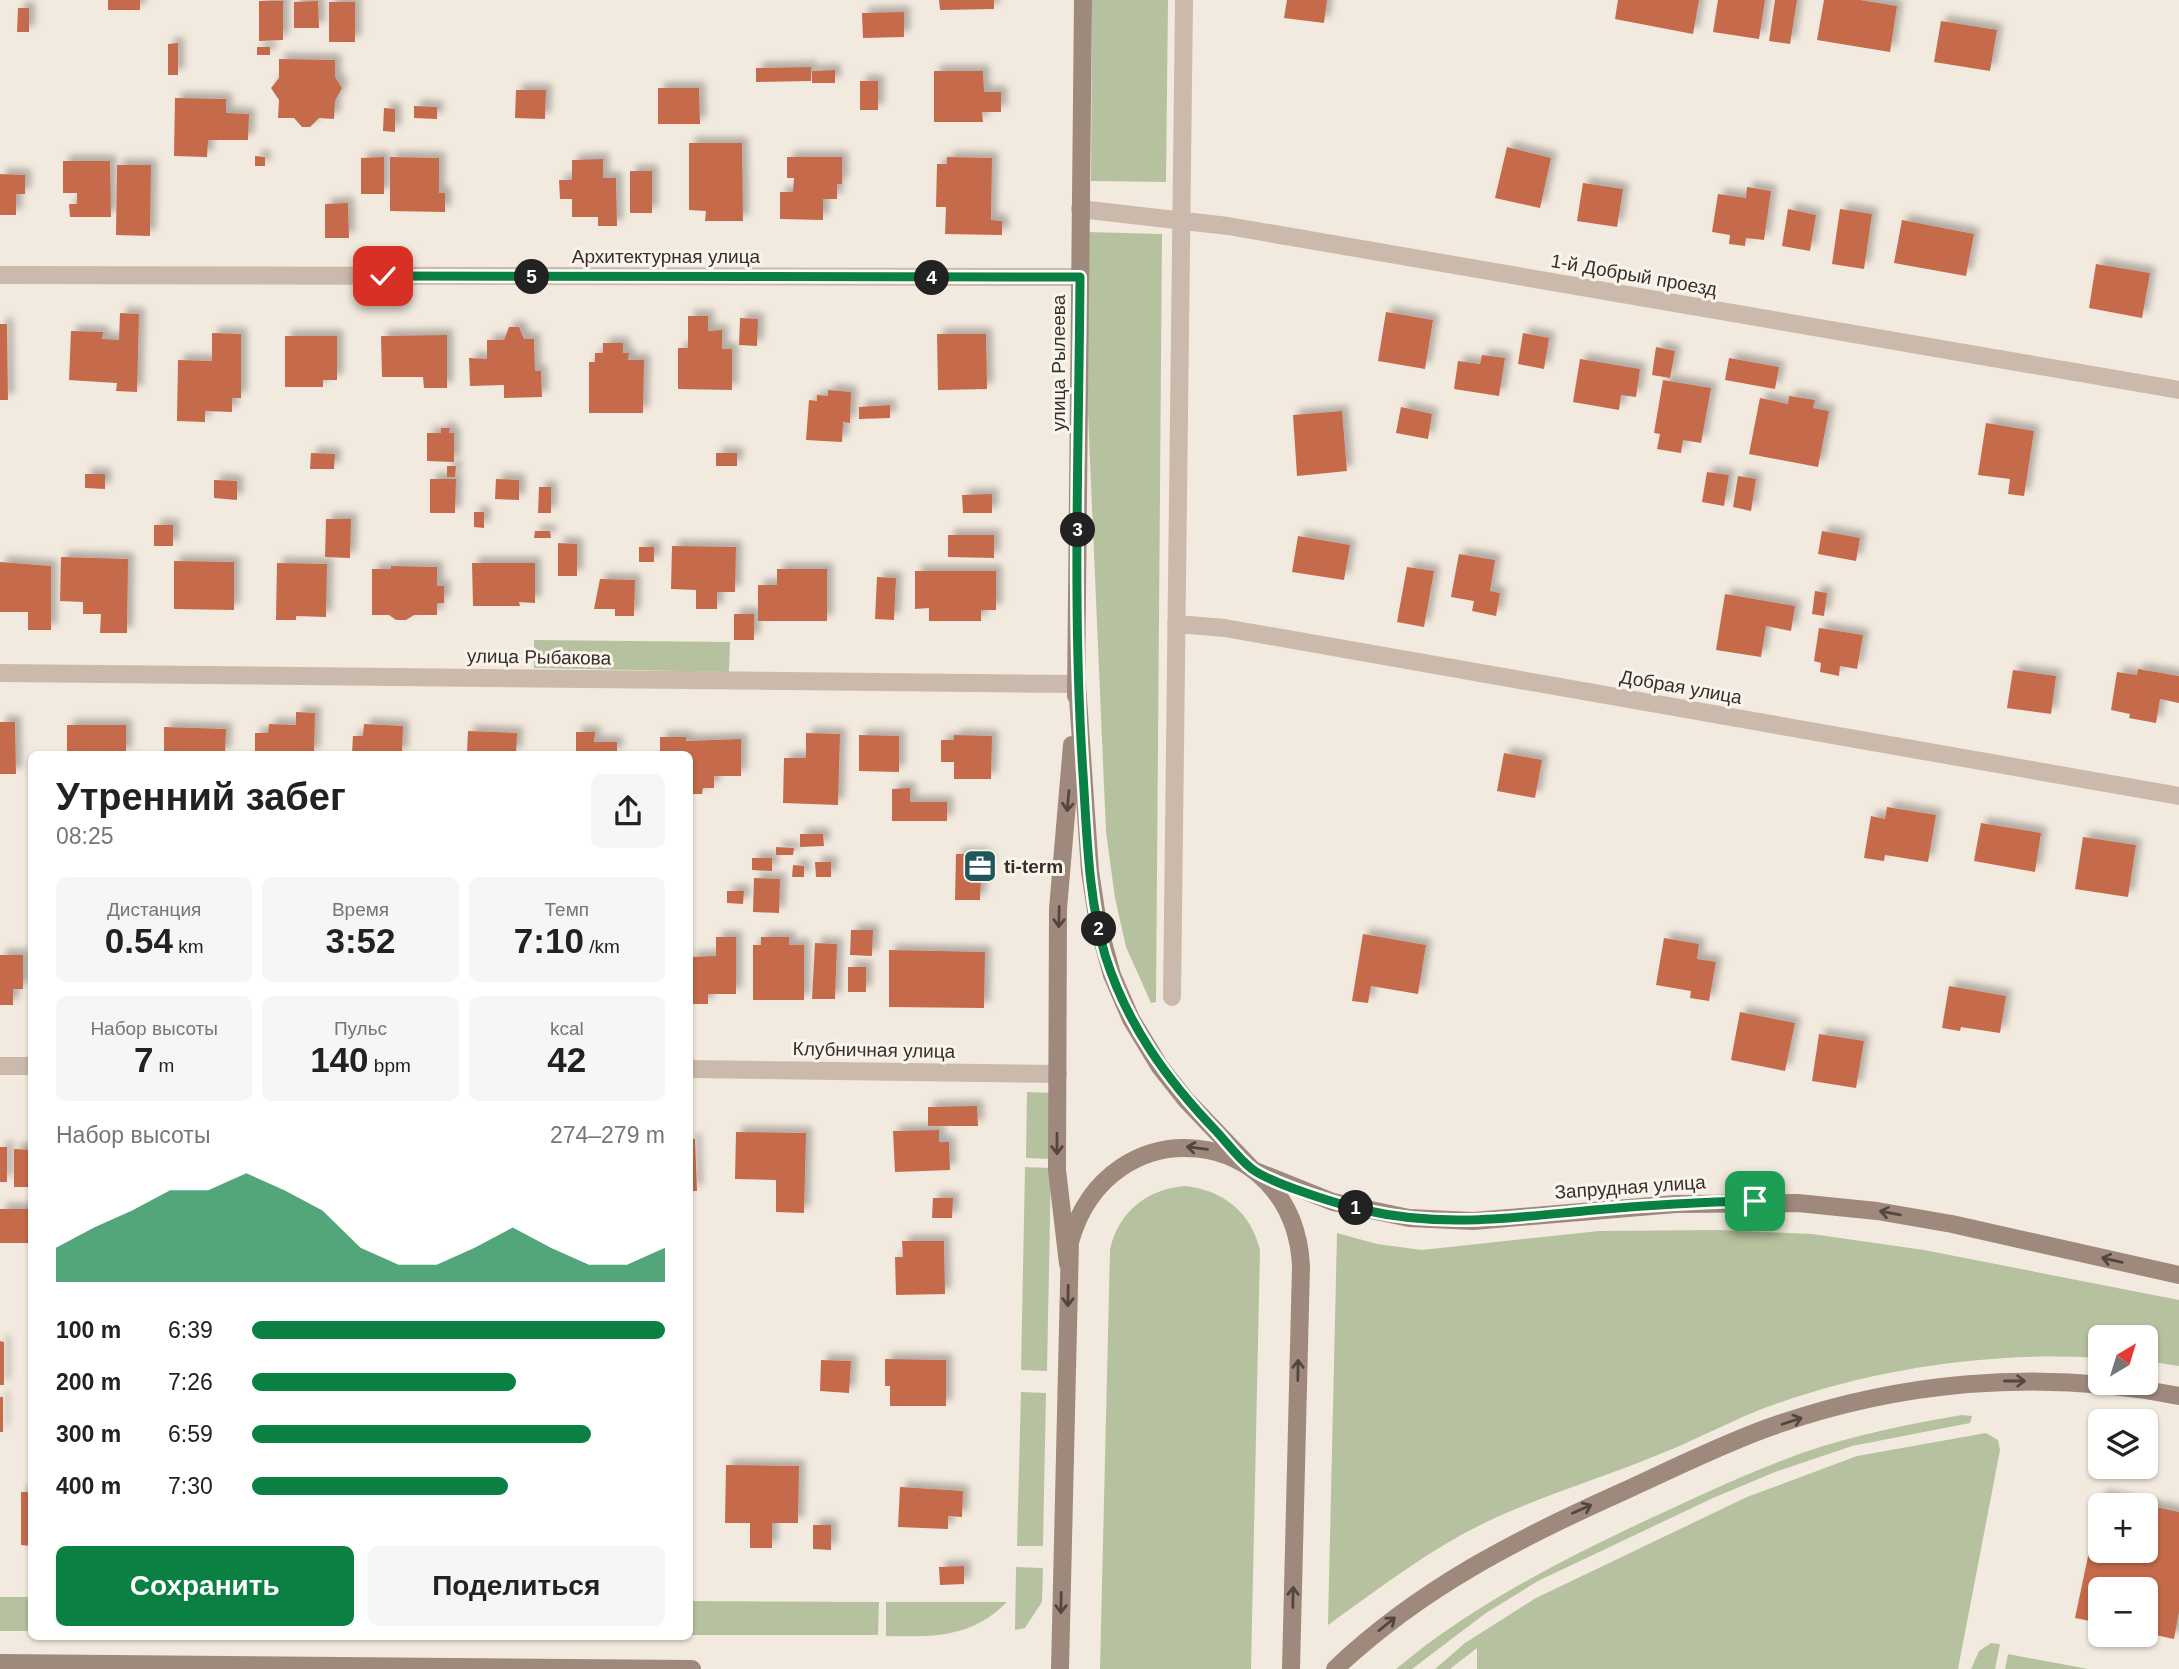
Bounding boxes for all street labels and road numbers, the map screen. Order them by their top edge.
street label: Архитектурная улица [572,246,761,267]
street label: 1-й Добрый проезд [1549,250,1719,300]
street label: улица Рылеева [1048,294,1069,431]
street label: улица Рыбакова [467,645,612,669]
street label: Добрая улица [1618,666,1744,708]
street label: Клубничная улица [793,1038,956,1062]
street label: Запрудная улица [1554,1171,1707,1203]

